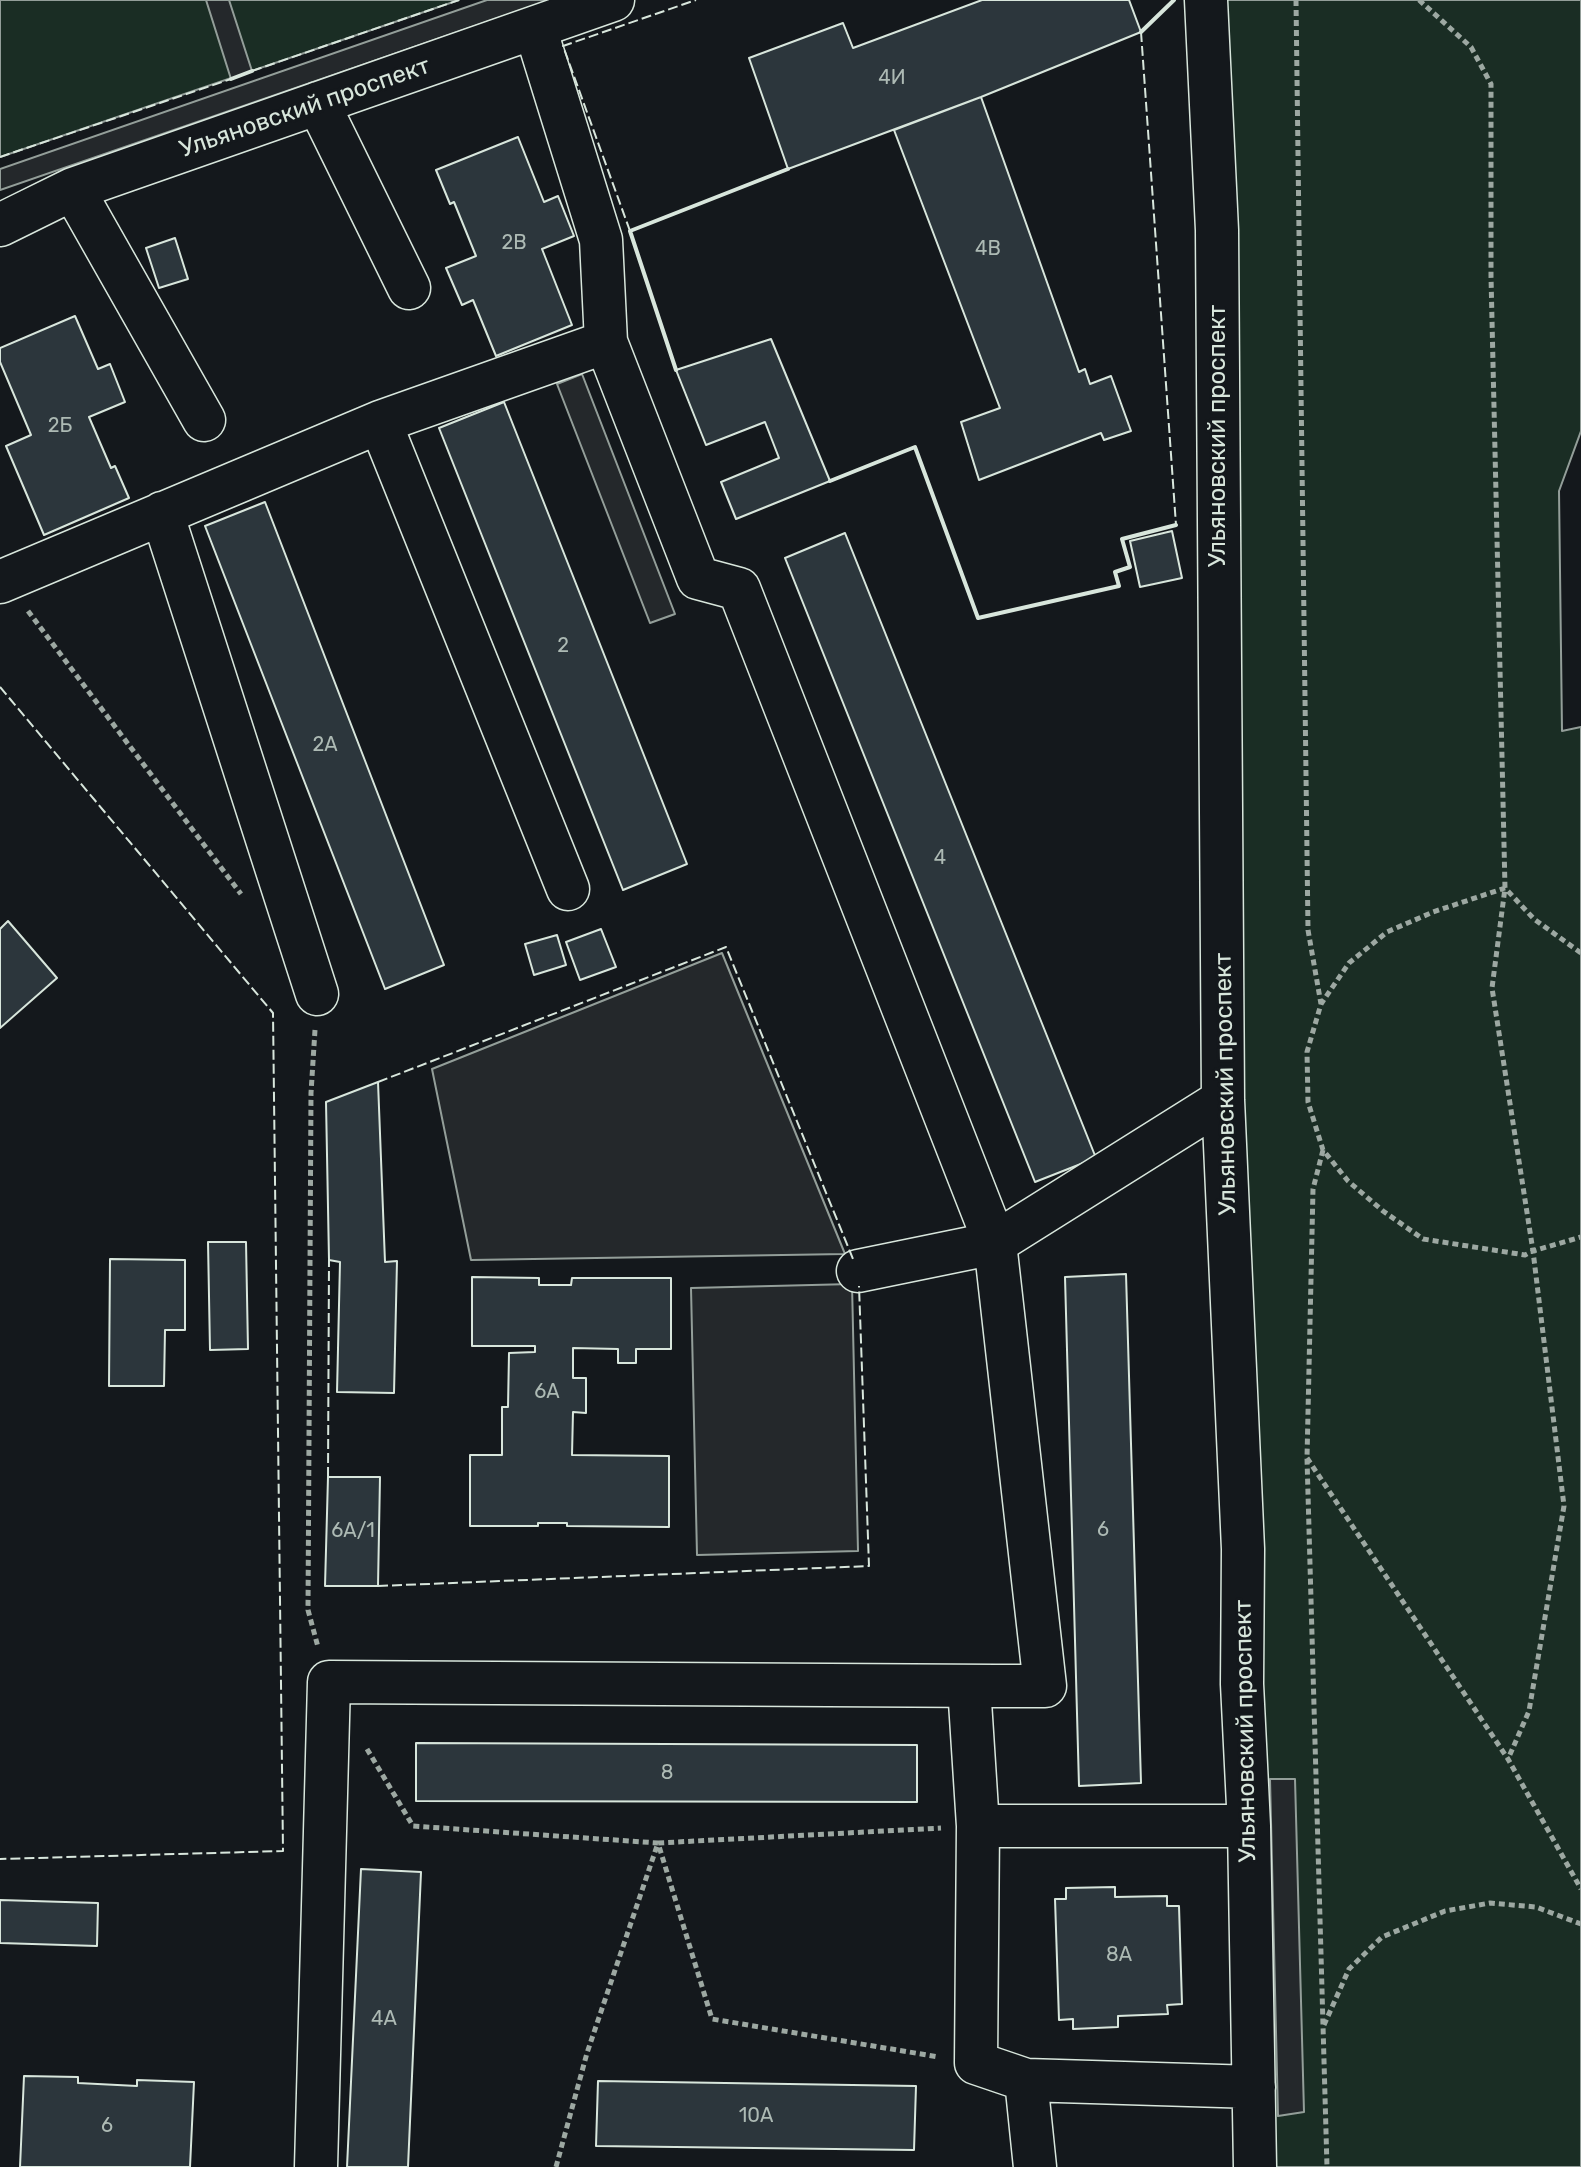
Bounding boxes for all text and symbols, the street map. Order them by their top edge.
street label: Ульяновский проспект [176,52,434,164]
house number: 4И [878,66,906,90]
house number: 2В [501,231,527,255]
house number: 4В [975,237,1001,261]
street label: Ульяновский проспект [1204,305,1232,567]
house number: 2Б [48,414,72,438]
house number: 2 [557,634,569,658]
house number: 2А [312,733,338,757]
house number: 4 [934,846,946,870]
street label: Ульяновский проспект [1209,952,1243,1216]
house number: 6А [534,1380,560,1404]
house number: 6 [1097,1518,1109,1542]
house number: 6А/1 [331,1519,375,1543]
street label: Ульяновский проспект [1229,1599,1263,1863]
house number: 8 [661,1761,673,1785]
house number: 8А [1106,1943,1132,1967]
house number: 4А [371,2007,397,2031]
house number: 10А [739,2104,773,2128]
house number: 6 [101,2114,113,2138]

